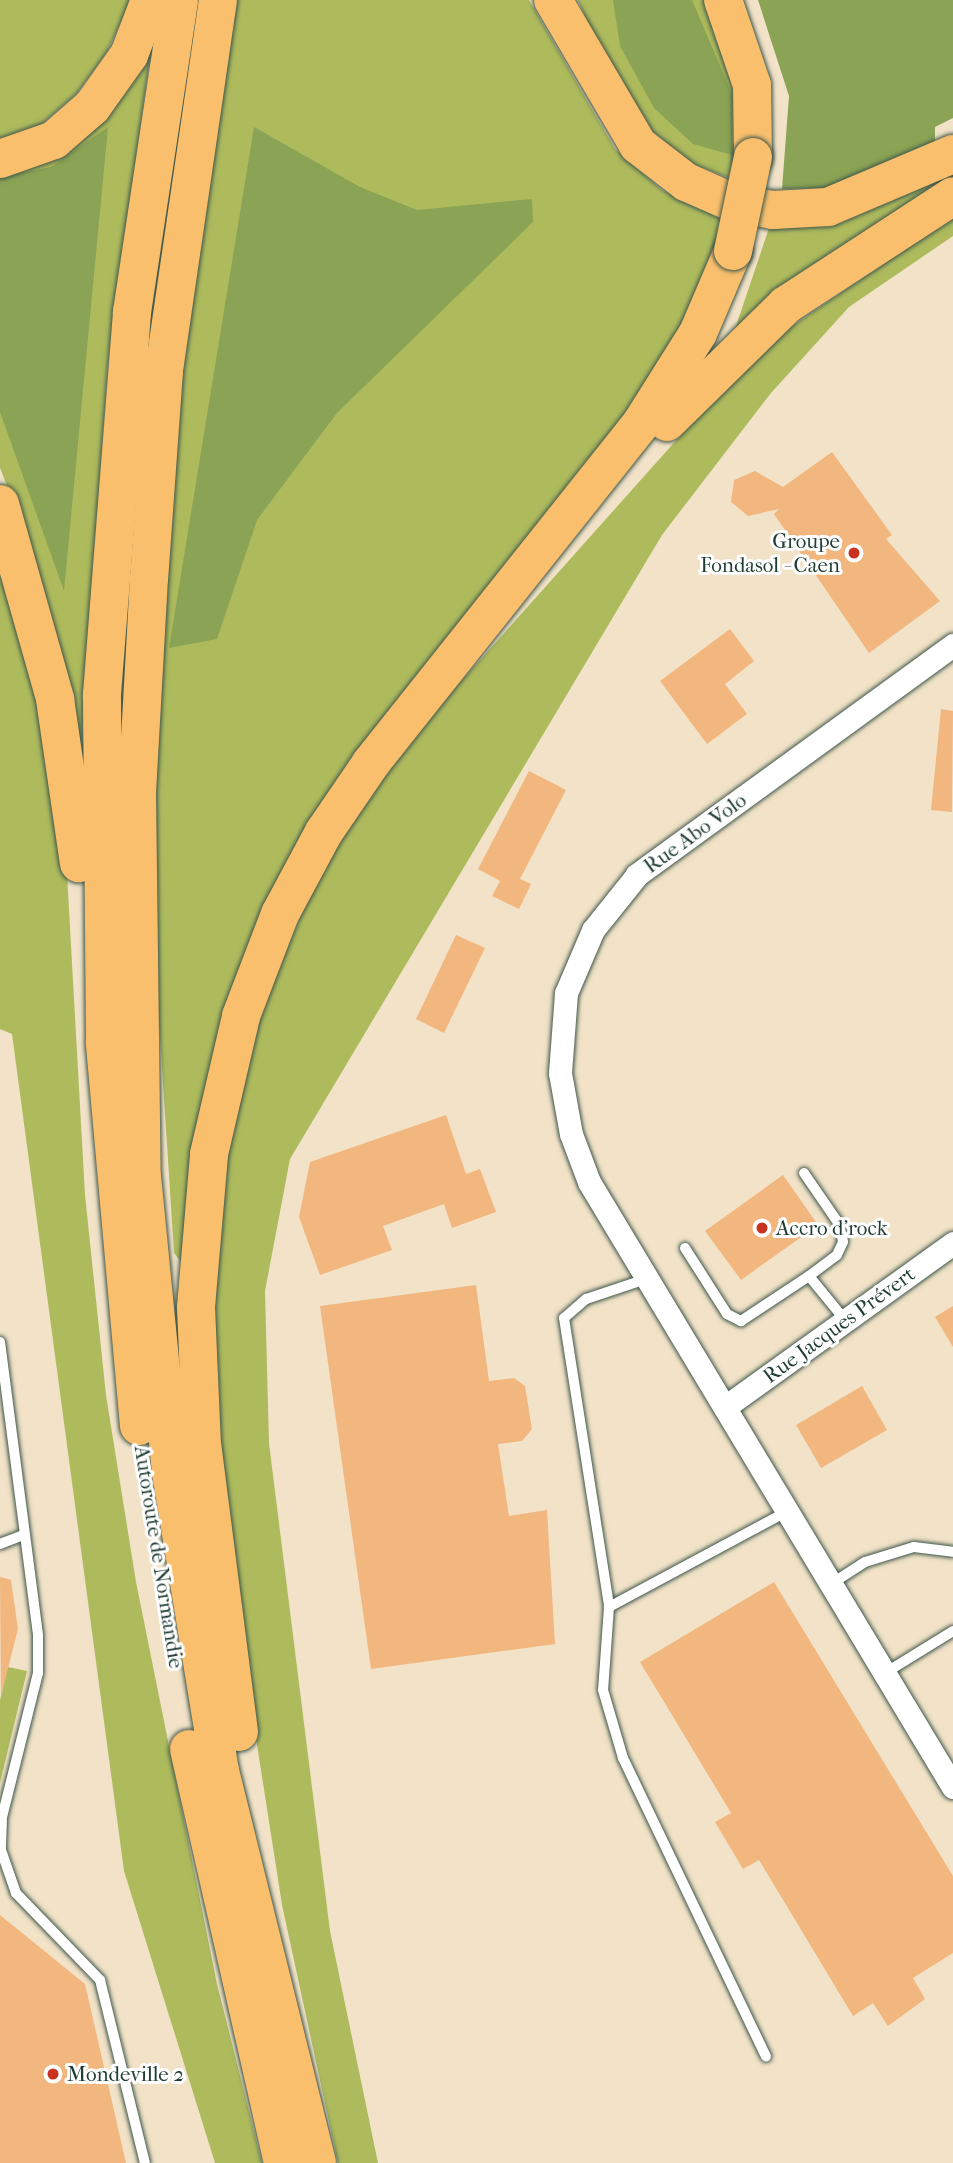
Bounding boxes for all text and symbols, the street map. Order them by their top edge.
place label: Groupe Fondasol - Caen [700,528,840,578]
marker: Groupe Fondasol - Caen [846,545,862,561]
street label: Rue Abo Volo [639,787,751,879]
place label: Accro d'rock [776,1215,887,1241]
marker: Accro d'rock [754,1220,770,1236]
street label: Rue Jacques Prévert [758,1261,920,1389]
street label: Autoroute de Normandie [129,1444,189,1670]
place label: Mondeville 2 [67,2061,184,2087]
marker: Mondeville 2 [45,2066,61,2082]

